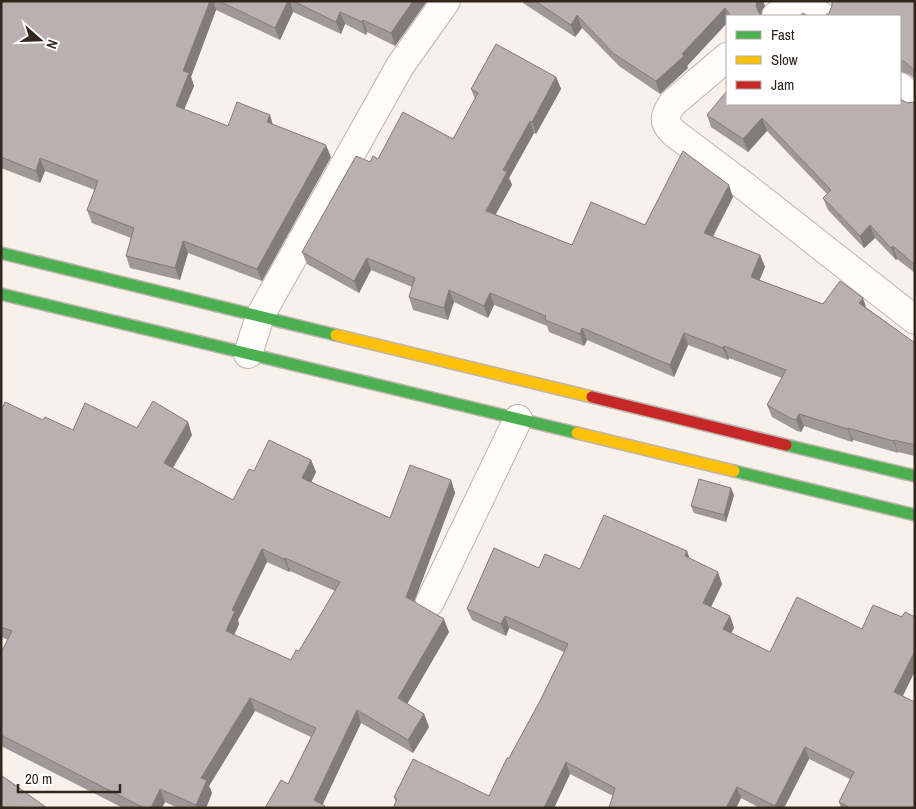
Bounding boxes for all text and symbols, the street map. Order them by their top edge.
north arrow [15,15,65,65]
legend [726,15,901,105]
text: Fast [771,24,795,45]
text: N [42,37,62,51]
text: Slow [771,49,798,70]
text: Jam [771,74,794,95]
scale bar [18,762,120,794]
text: 20 m [25,768,52,789]

